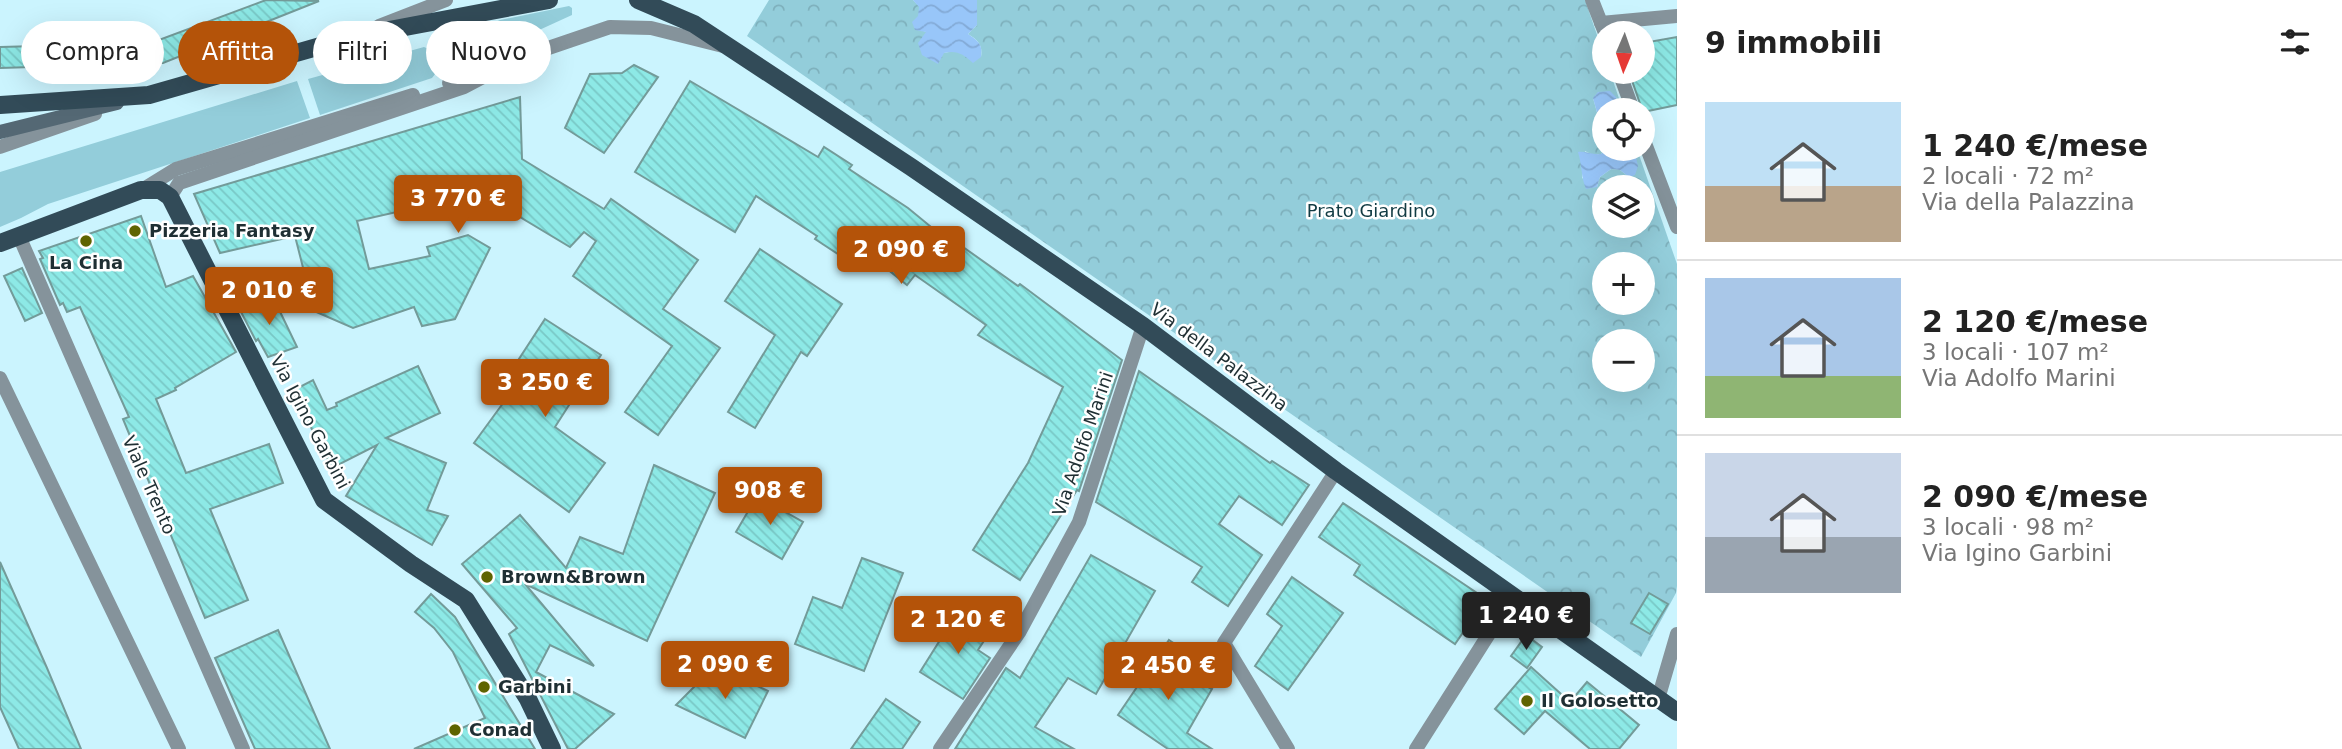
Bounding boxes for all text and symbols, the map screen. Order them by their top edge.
chip: Compra [21,21,164,84]
chip: Affitta [178,21,299,84]
chip: Filtri [313,21,412,84]
chip: Nuovo [426,21,551,84]
north arrow [1592,21,1656,84]
map controls [1592,21,1655,392]
icon: filters [2276,23,2314,61]
text: 9 immobili [1705,25,1882,60]
button: locate [1592,98,1655,161]
text: 1 240 €/mese [1922,128,2148,163]
icon: home [1761,130,1845,214]
text: 2 locali · 72 m² [1922,163,2094,189]
button: layers [1592,175,1655,238]
pin: 3 770 € [393,176,523,235]
text: 3 770 € [410,185,506,211]
text: Via della Palazzina [1922,189,2135,215]
park label: Prato Giardino [1307,200,1435,221]
place label: Pizzeria Fantasy [149,220,315,241]
marker: Pizzeria Fantasy [127,223,143,239]
pin: 2 090 € [836,226,966,286]
marker: La Cina [78,233,94,249]
text: 2 090 € [853,236,949,262]
place label: La Cina [49,252,123,273]
button: + [1592,252,1655,315]
pin: 2 010 € [204,268,334,327]
text: 2 010 € [221,277,317,303]
street label: Via della Palazzina [1147,298,1292,415]
text: 2 120 €/mese [1922,304,2148,339]
icon: home [1761,306,1845,390]
button: − [1592,329,1655,392]
text: 3 locali · 107 m² [1922,339,2109,365]
street label: Via Igino Garbini [266,351,355,492]
pin: 3 250 € [480,360,610,419]
text: Via Adolfo Marini [1922,365,2116,391]
text: 3 250 € [497,369,593,395]
street label: Via Adolfo Marini [1048,369,1117,519]
street label: Viale Trento [118,432,181,537]
pin: 908 € [721,468,819,527]
text: 908 € [734,477,806,503]
text: 2 090 €/mese [1922,479,2148,514]
icon: home [1761,481,1845,565]
text: 3 locali · 98 m² [1922,514,2094,540]
text: Via Igino Garbini [1922,540,2112,566]
place label: Brown&Brown [501,566,646,587]
marker: Brown&Brown [479,569,495,585]
pin: 1 240 € [1461,592,1591,652]
pin: 2 120 € [893,596,1023,656]
text: 1 240 € [1478,602,1574,628]
text: 2 120 € [910,606,1006,632]
pin: 2 090 € [660,642,790,701]
pin: 2 450 € [1103,642,1233,702]
text: 2 090 € [677,651,773,677]
text: 2 450 € [1120,652,1216,678]
place label: Garbini [498,676,572,697]
marker: Garbini [476,679,492,695]
place label: Il Golosetto [1541,690,1658,711]
marker: Il Golosetto [1519,693,1535,709]
place label: Conad [469,719,532,740]
marker: Conad [447,722,463,738]

